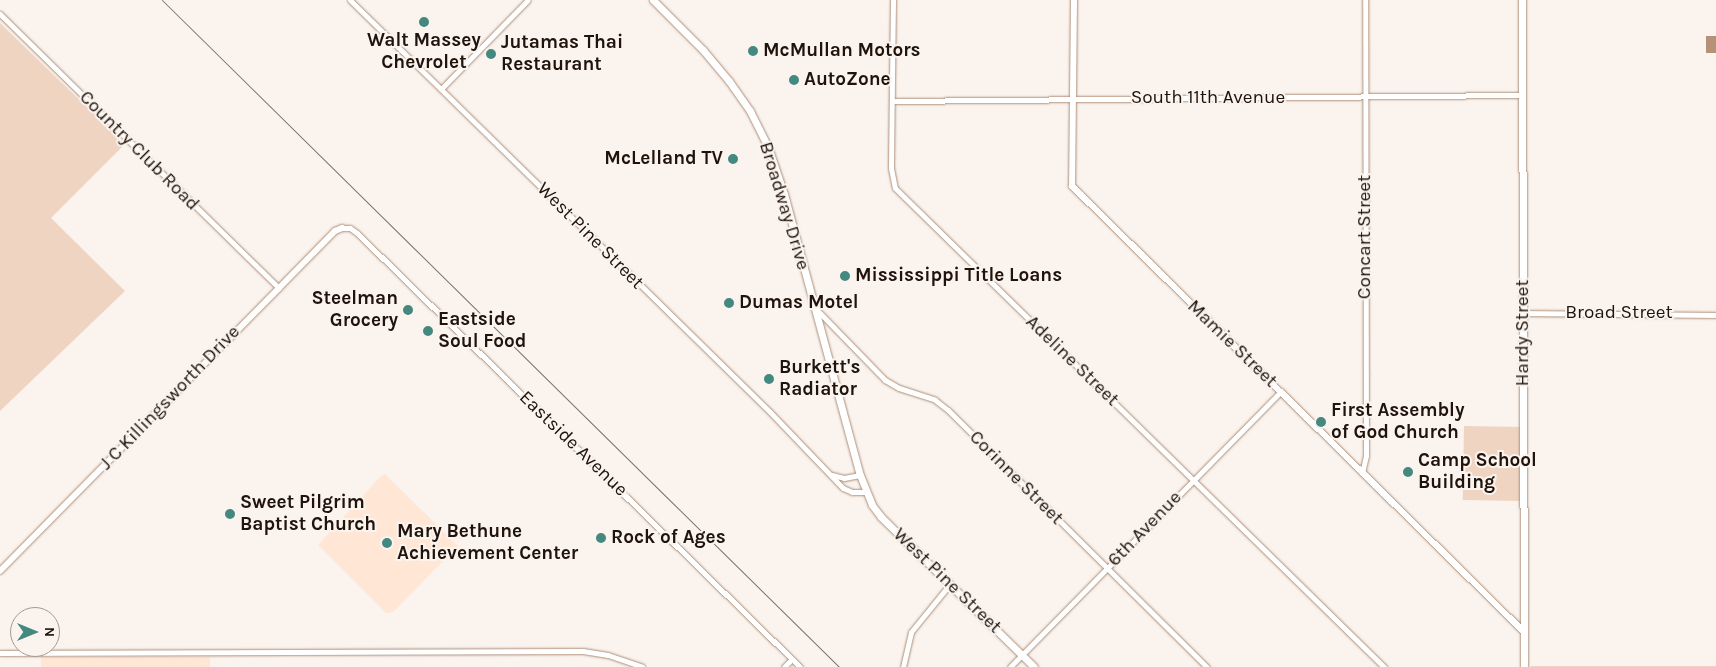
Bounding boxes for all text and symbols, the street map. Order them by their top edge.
marker: Walt Massey Chevrolet [418,16,430,28]
place label: Walt Massey Chevrolet [367,30,481,74]
place label: Jutamas Thai Restaurant [501,32,623,76]
place label: McMullan Motors [763,40,921,62]
marker: McMullan Motors [747,45,759,57]
marker: Jutamas Thai Restaurant [485,48,497,60]
place label: AutoZone [804,69,891,91]
marker: AutoZone [788,74,800,86]
street label: Country Club Road [74,86,204,216]
street label: South 11th Avenue [1131,87,1285,109]
street label: Broadway Drive [754,139,814,273]
place label: McLelland TV [604,148,723,170]
marker: McLelland TV [727,153,739,165]
street label: Concart Street [1354,175,1376,299]
street label: West Pine Street [532,178,648,294]
place label: Mississippi Title Loans [855,265,1062,287]
marker: Mississippi Title Loans [839,270,851,282]
street label: Hardy Street [1512,280,1534,386]
place label: Steelman Grocery [311,288,398,332]
place label: Dumas Motel [739,292,859,314]
street label: Mamie Street [1182,295,1282,393]
marker: Dumas Motel [723,297,735,309]
street label: Broad Street [1565,302,1673,324]
marker: Steelman Grocery [402,304,414,316]
place label: Eastside Soul Food [438,309,526,353]
street label: Adeline Street [1021,311,1123,411]
street label: J C Killingsworth Drive [95,321,245,475]
marker: Eastside Soul Food [422,325,434,337]
place label: Burkett's Radiator [779,357,860,401]
marker: Burkett's Radiator [763,373,775,385]
street label: Eastside Avenue [514,386,632,502]
place label: First Assembly of God Church [1331,400,1464,444]
marker: First Assembly of God Church [1315,416,1327,428]
street label: Corinne Street [964,426,1068,530]
place label: Camp School Building [1418,450,1537,494]
marker: Camp School Building [1402,466,1414,478]
street label: 6th Avenue [1103,486,1187,572]
place label: Sweet Pilgrim Baptist Church [240,492,376,536]
marker: Sweet Pilgrim Baptist Church [224,508,236,520]
place label: Mary Bethune Achievement Center [397,521,578,565]
street label: West Pine Street [888,524,1006,638]
place label: Rock of Ages [611,527,726,549]
marker: Rock of Ages [595,532,607,544]
marker: Mary Bethune Achievement Center [381,537,393,549]
north arrow [10,607,60,657]
text: N [41,627,58,637]

